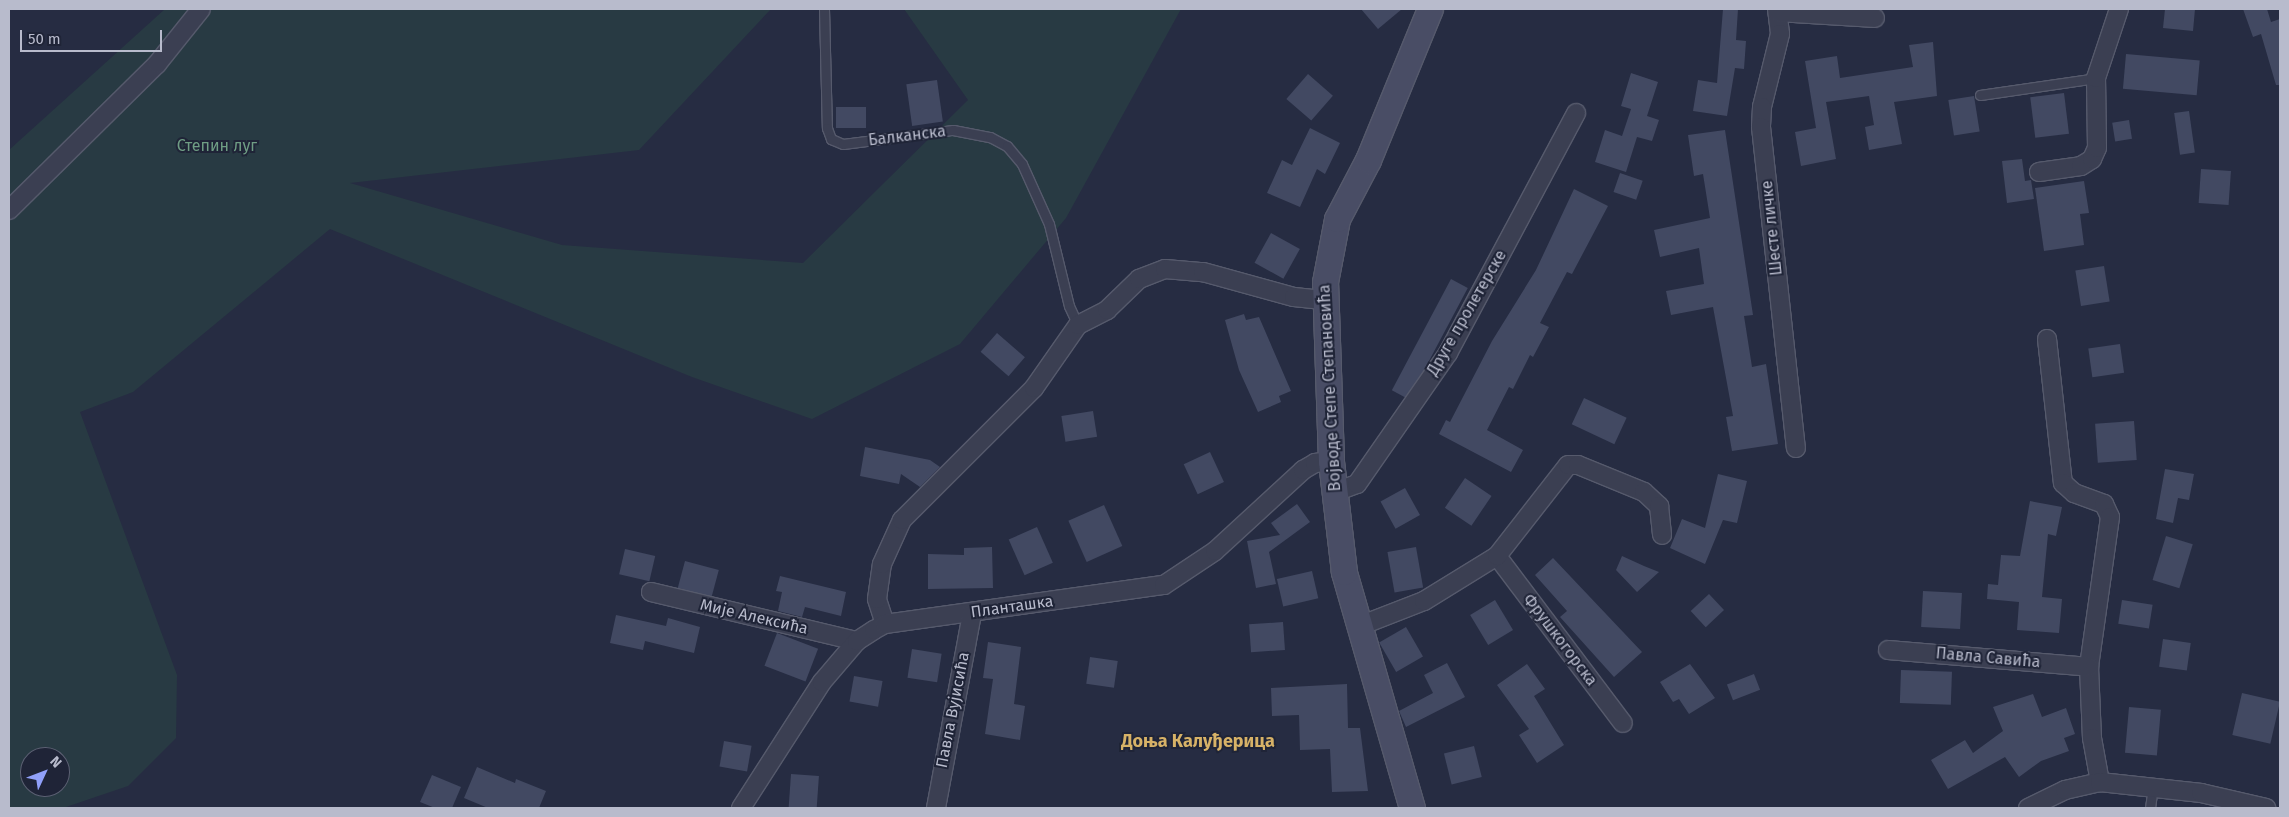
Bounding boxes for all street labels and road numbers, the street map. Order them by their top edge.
street label: Балканска [867,122,947,150]
street label: Шесте личке [1757,180,1787,276]
street label: Друге пролетерске [1423,247,1511,379]
street label: Војводе Степе Степановића [1315,284,1345,492]
street label: Фрушкогорска [1519,590,1601,690]
street label: Планташка [970,592,1054,622]
street label: Мије Алексића [698,595,810,639]
street label: Павла Савића [1935,644,2041,672]
street label: Павла Вујисића [932,650,974,770]

